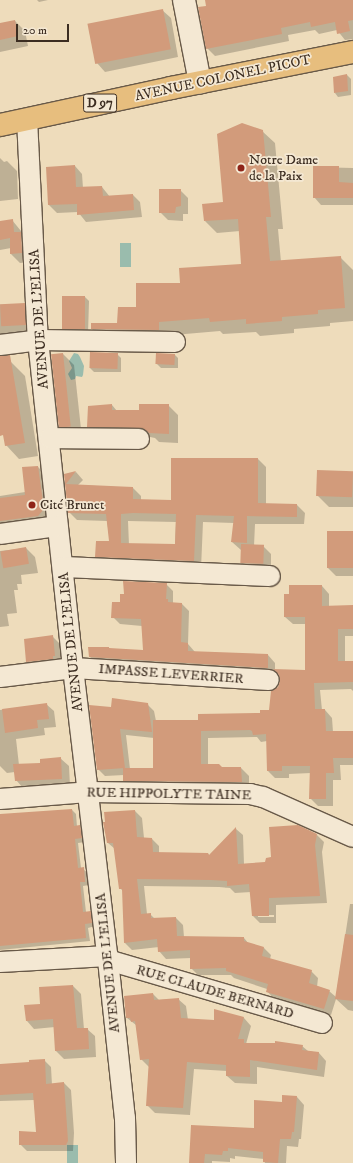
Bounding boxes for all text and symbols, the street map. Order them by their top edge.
scale bar [18,16,71,42]
text: 20 m [23,23,47,38]
street label: AVENUE COLONEL PICOT [133,51,313,105]
road number: D 97 [83,92,117,114]
place label: Notre Dame de la Paix [249,152,318,184]
marker: Notre Dame de la Paix [236,163,246,173]
street label: AVENUE DE L'ELISA [26,248,52,390]
place label: Cité Brunet [40,497,104,513]
marker: Cité Brunet [27,500,37,510]
street label: AVENUE DE L'ELISA [55,571,87,713]
street label: IMPASSE LEVERRIER [98,661,244,687]
street label: RUE HIPPOLYTE TAINE [86,784,252,804]
street label: AVENUE DE L'ELISA [92,892,124,1034]
street label: RUE CLAUDE BERNARD [134,961,296,1023]

